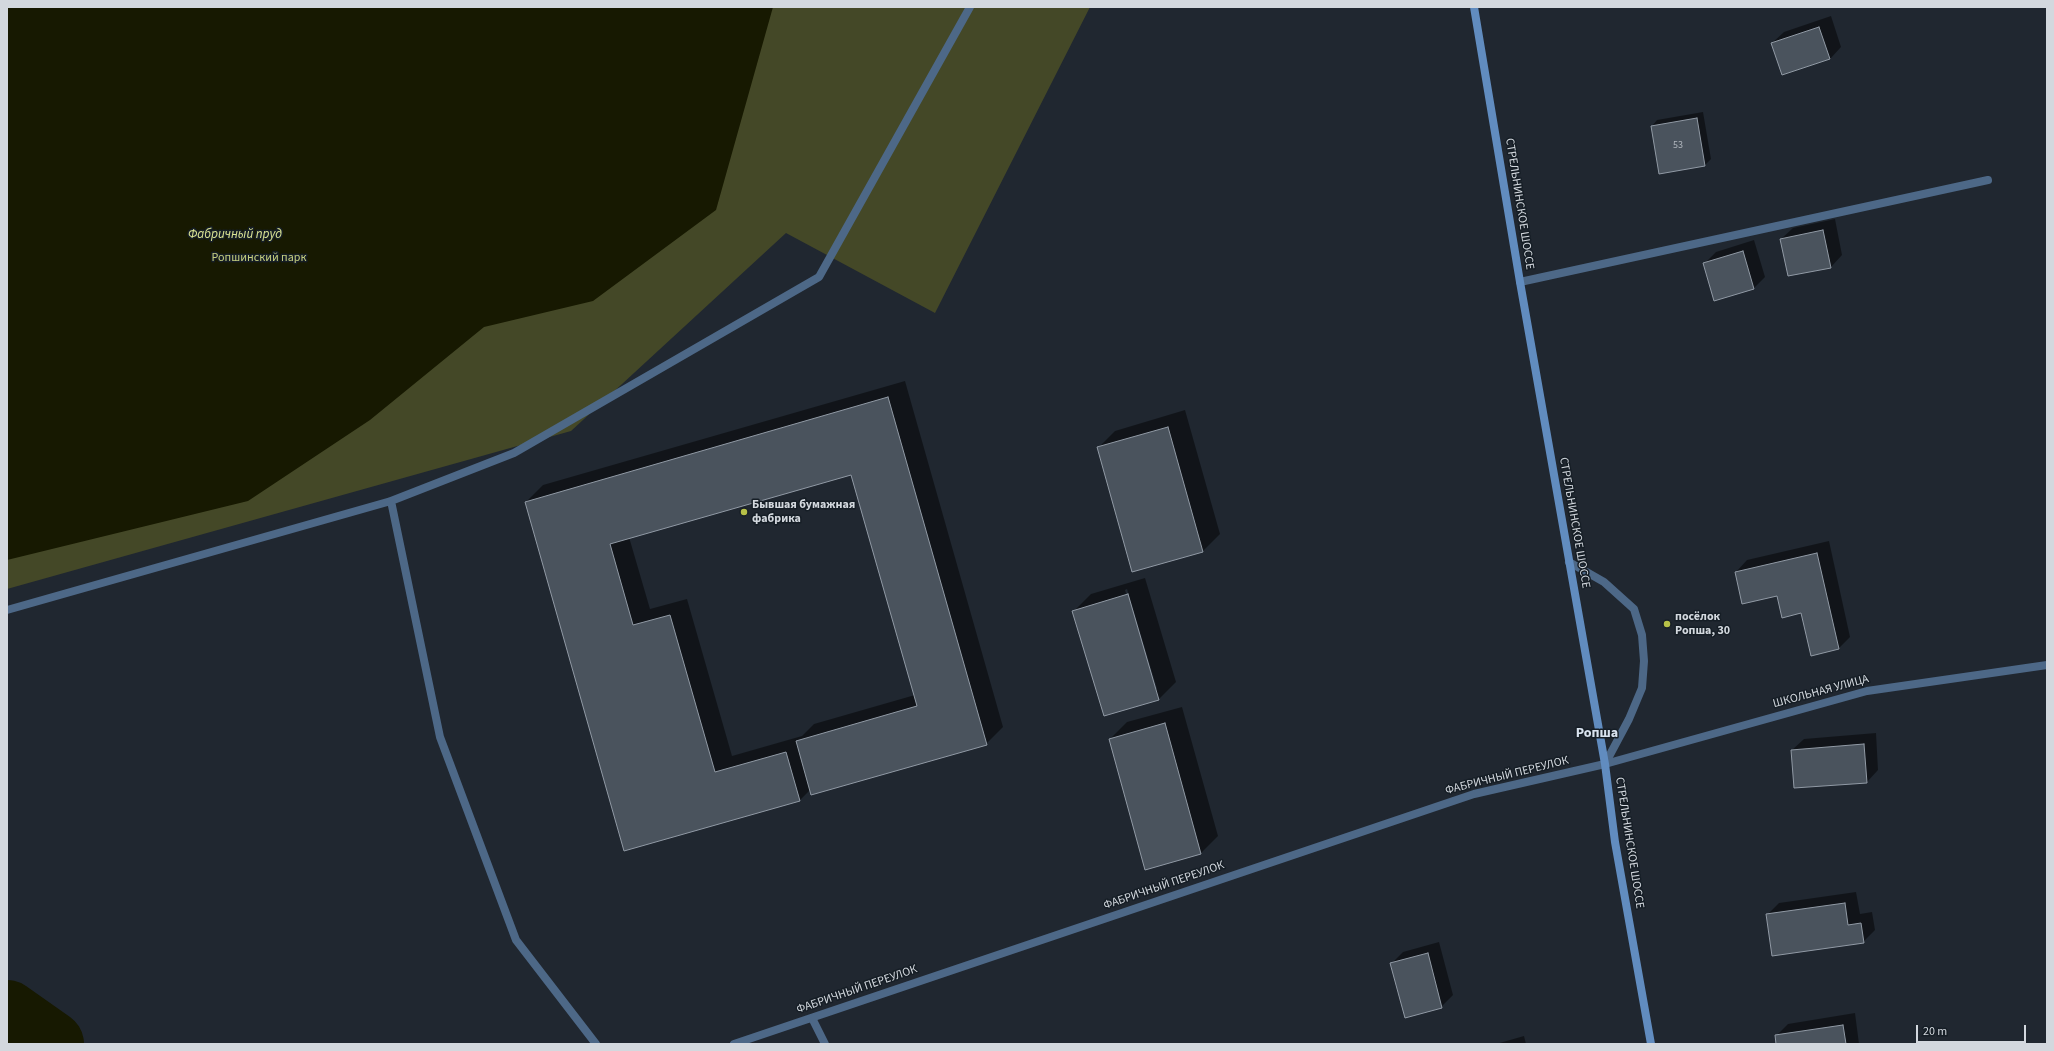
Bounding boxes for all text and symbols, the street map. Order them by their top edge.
street label: СТРЕЛЬНИНСКОЕ ШОССЕ [1502,137,1536,271]
house number: 53 [1673,140,1683,152]
water label: Фабричный пруд [188,227,282,243]
park label: Ропшинский парк [212,251,306,265]
street label: СТРЕЛЬНИНСКОЕ ШОССЕ [1555,456,1593,590]
place label: Бывшая бумажная фабрика [752,498,855,526]
marker: Бывшая бумажная фабрика [739,507,749,517]
place label: посёлок Ропша, 30 [1675,610,1730,638]
marker: посёлок Ропша, 30 [1662,619,1672,629]
street label: ШКОЛЬНАЯ УЛИЦА [1772,672,1870,712]
district label: Ропша [1576,726,1618,742]
street label: ФАБРИЧНЫЙ ПЕРЕУЛОК [1444,754,1570,798]
street label: СТРЕЛЬНИНСКОЕ ШОССЕ [1612,776,1646,910]
street label: ФАБРИЧНЫЙ ПЕРЕУЛОК [1102,859,1226,913]
street label: ФАБРИЧНЫЙ ПЕРЕУЛОК [795,963,919,1017]
scale bar [1918,1017,2028,1043]
text: 20 m [1923,1023,1947,1040]

